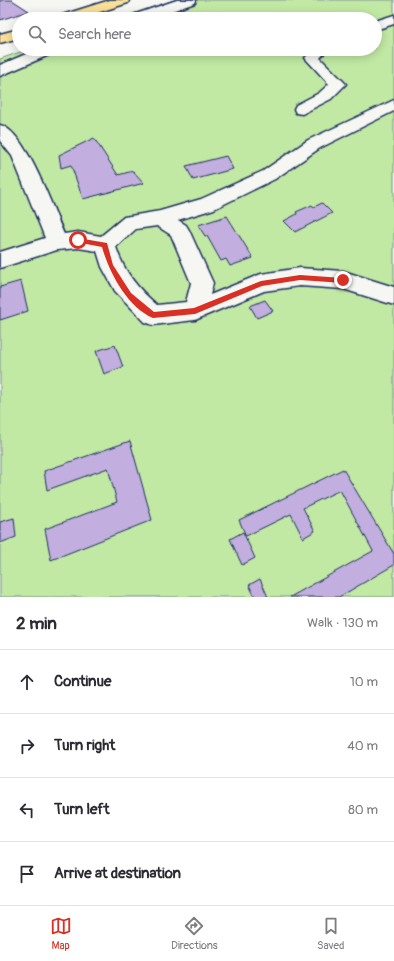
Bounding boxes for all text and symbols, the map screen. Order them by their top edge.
search box [12,12,382,56]
icon: search [26,23,48,45]
text: Search here [58,25,131,44]
route start [69,231,87,249]
route end [334,271,352,289]
text: 2 min [16,613,57,634]
text: Walk · 130 m [307,615,378,631]
icon: ahead [16,671,38,693]
text: Continue [54,672,112,691]
text: 10 m [350,674,378,690]
icon: right [16,735,38,757]
text: Turn right [54,736,115,755]
text: 40 m [347,738,378,754]
icon: left [16,799,38,821]
text: Turn left [54,800,110,819]
text: 80 m [348,802,378,818]
icon: arrive [16,863,38,885]
text: Arrive at destination [54,864,181,883]
tab: Map [50,915,72,952]
tab: Directions [171,915,218,952]
tab: Saved [317,915,344,952]

